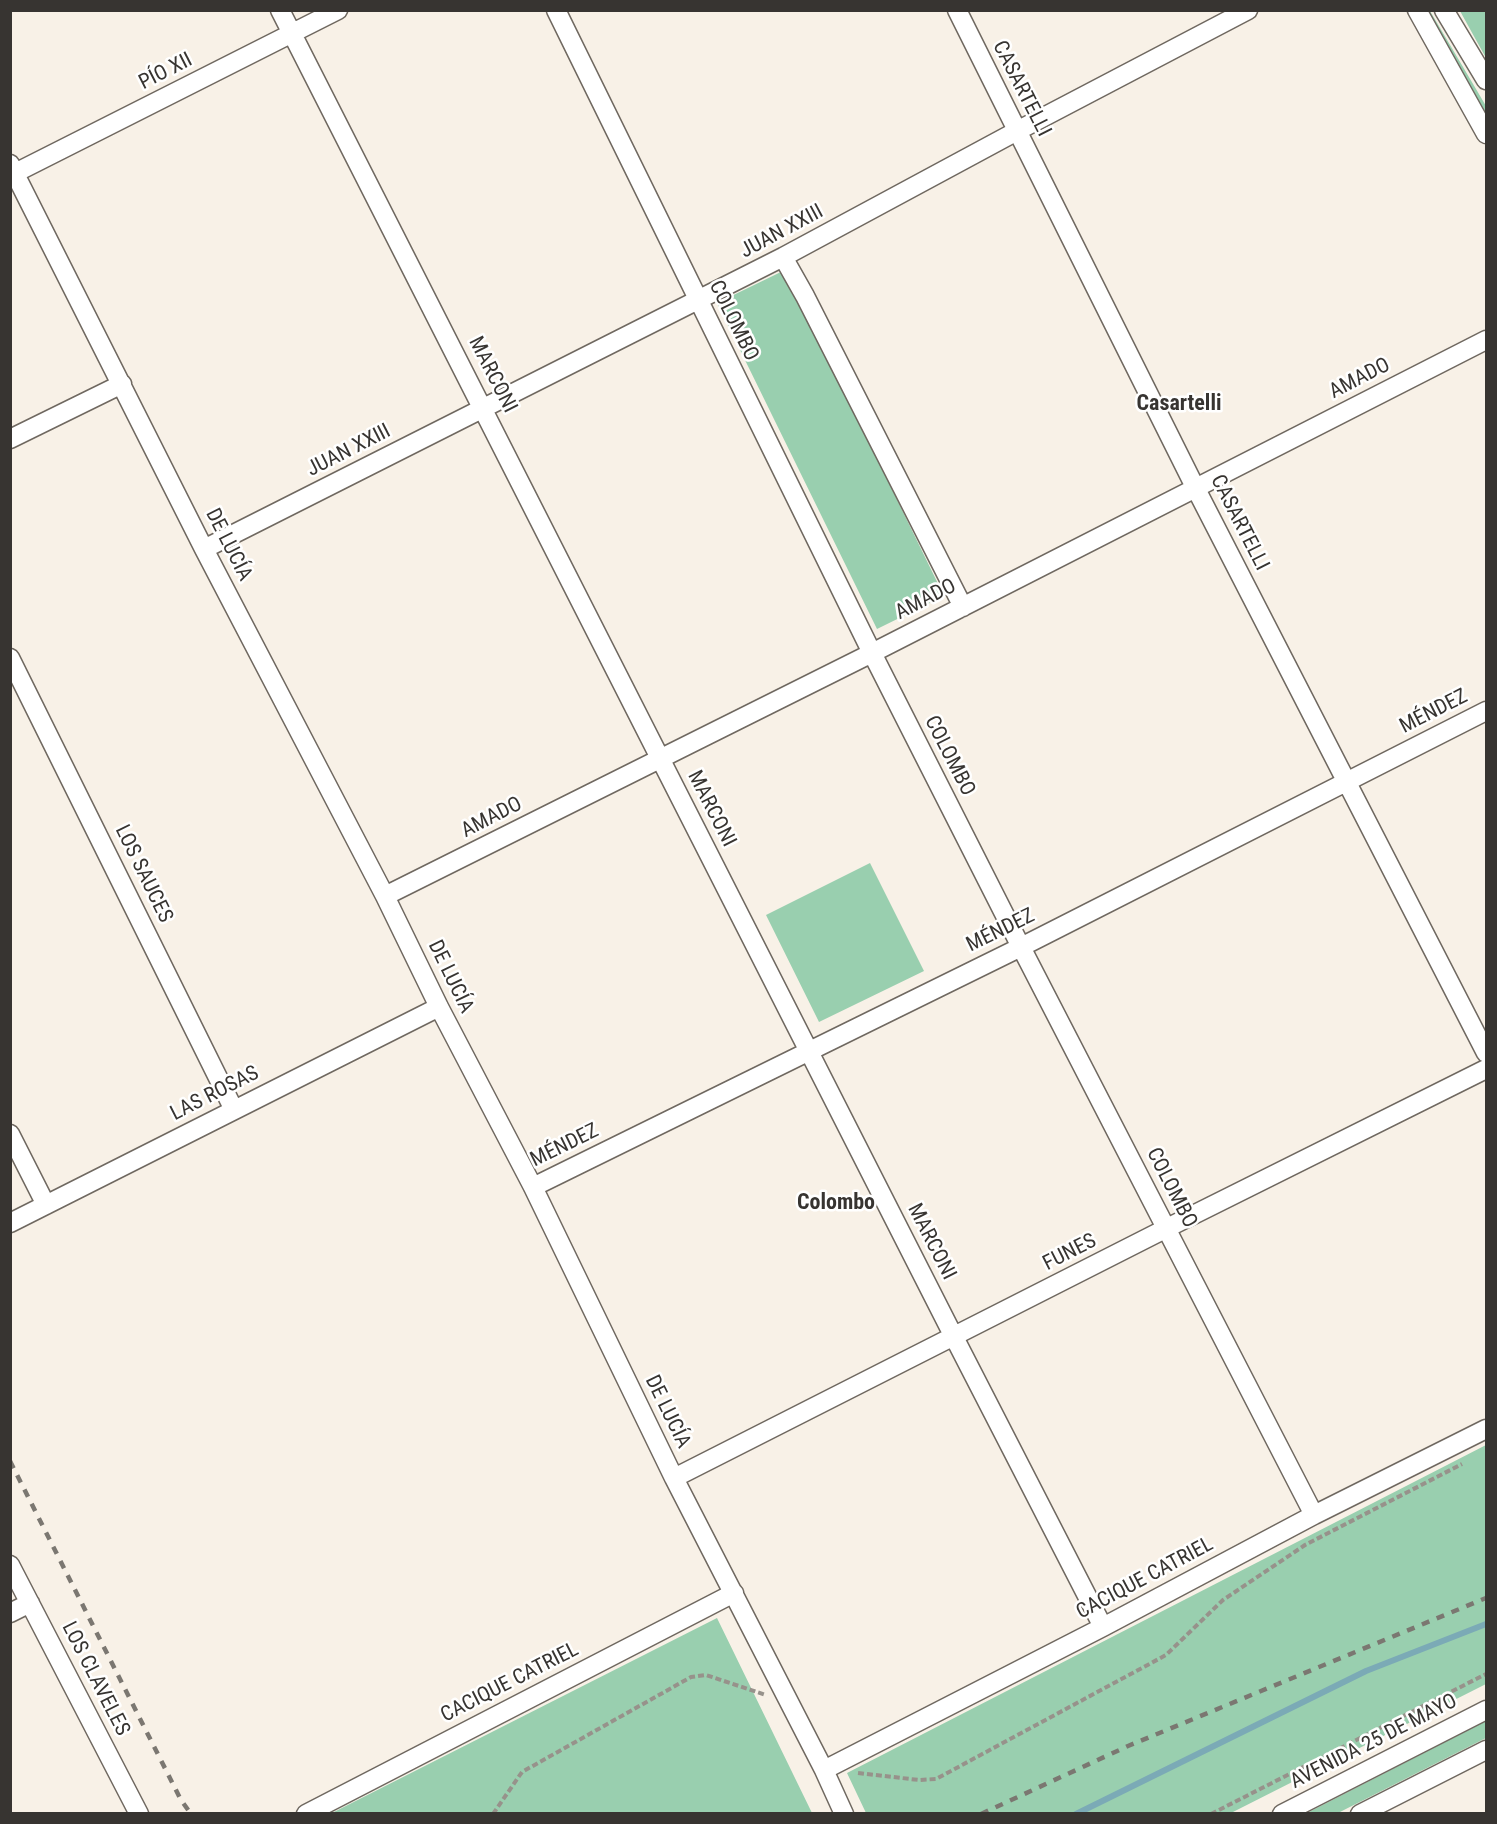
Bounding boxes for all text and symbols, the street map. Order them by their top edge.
street label: CASARTELLI [986,37,1056,141]
street label: PÍO XII [135,48,197,96]
street label: JUAN XXIII [736,200,828,264]
street label: COLOMBO [703,277,763,365]
street label: MARCONI [462,333,522,417]
street label: AMADO [1325,353,1395,405]
district label: Casartelli [1137,391,1221,417]
street label: JUAN XXIII [303,419,395,483]
street label: CASARTELLI [1204,471,1274,575]
street label: DE LUCÍA [199,505,257,585]
street label: AMADO [891,574,961,626]
street label: MÉNDEZ [1396,684,1472,740]
street label: COLOMBO [918,712,980,800]
street label: MARCONI [681,767,741,851]
street label: AMADO [457,792,527,844]
street label: LOS SAUCES [109,821,177,927]
street label: MÉNDEZ [963,904,1039,958]
street label: DE LUCÍA [422,936,478,1018]
street label: LAS ROSAS [167,1061,263,1127]
street label: MÉNDEZ [527,1119,603,1173]
street label: COLOMBO [1140,1144,1202,1232]
district label: Colombo [797,1190,875,1216]
street label: MARCONI [901,1200,961,1284]
street label: FUNES [1039,1229,1101,1277]
street label: DE LUCÍA [639,1371,695,1453]
street label: CACIQUE CATRIEL [1072,1532,1218,1626]
street label: LOS CLAVELES [56,1618,134,1740]
street label: CACIQUE CATRIEL [437,1637,583,1729]
street label: AVENIDA 25 DE MAYO [1286,1689,1462,1795]

